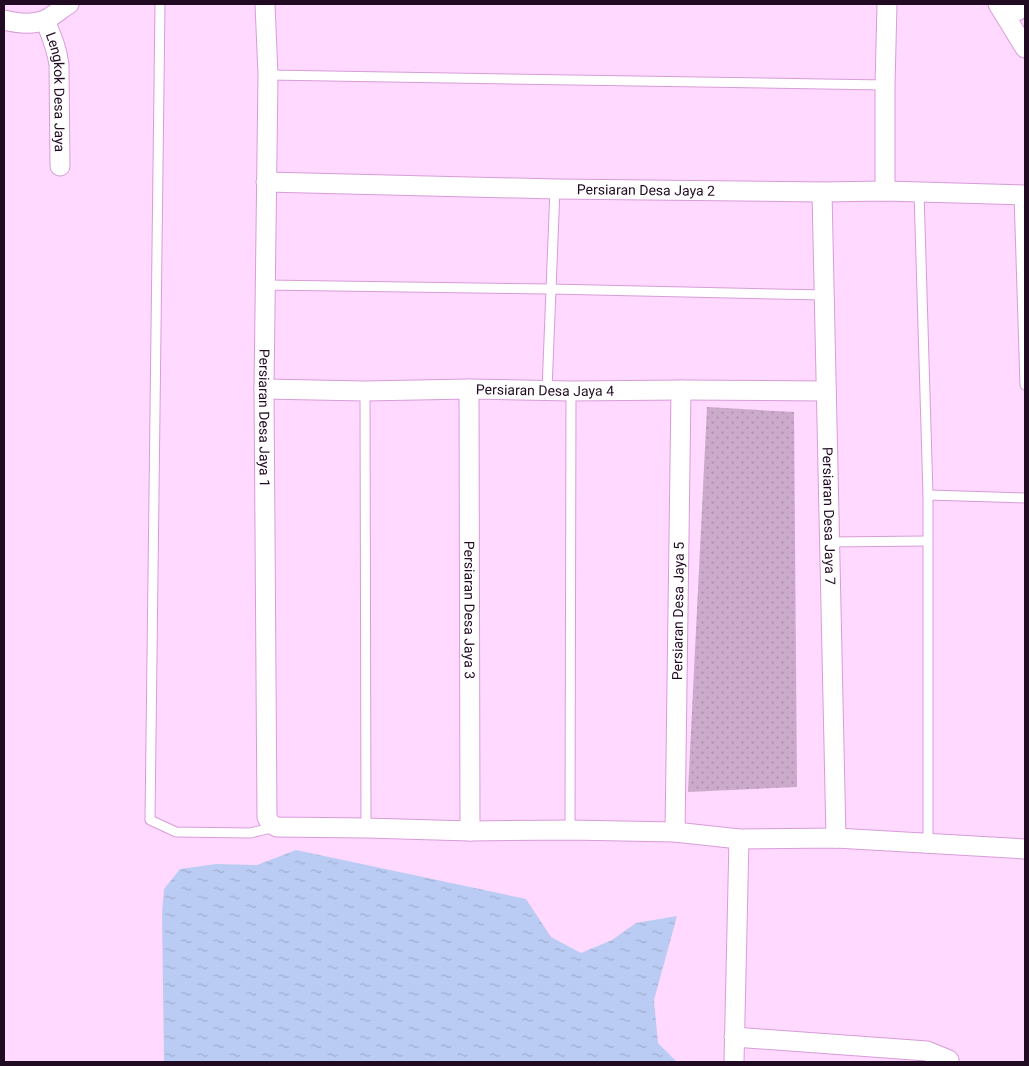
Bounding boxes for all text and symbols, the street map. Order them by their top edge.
street label: Lengkok Desa Jaya [43,30,68,152]
street label: Persiaran Desa Jaya 2 [577,181,715,199]
street label: Persiaran Desa Jaya 1 [256,349,273,487]
street label: Persiaran Desa Jaya 4 [476,381,614,399]
street label: Persiaran Desa Jaya 7 [820,447,839,585]
street label: Persiaran Desa Jaya 3 [461,541,478,679]
street label: Persiaran Desa Jaya 5 [669,542,687,680]

